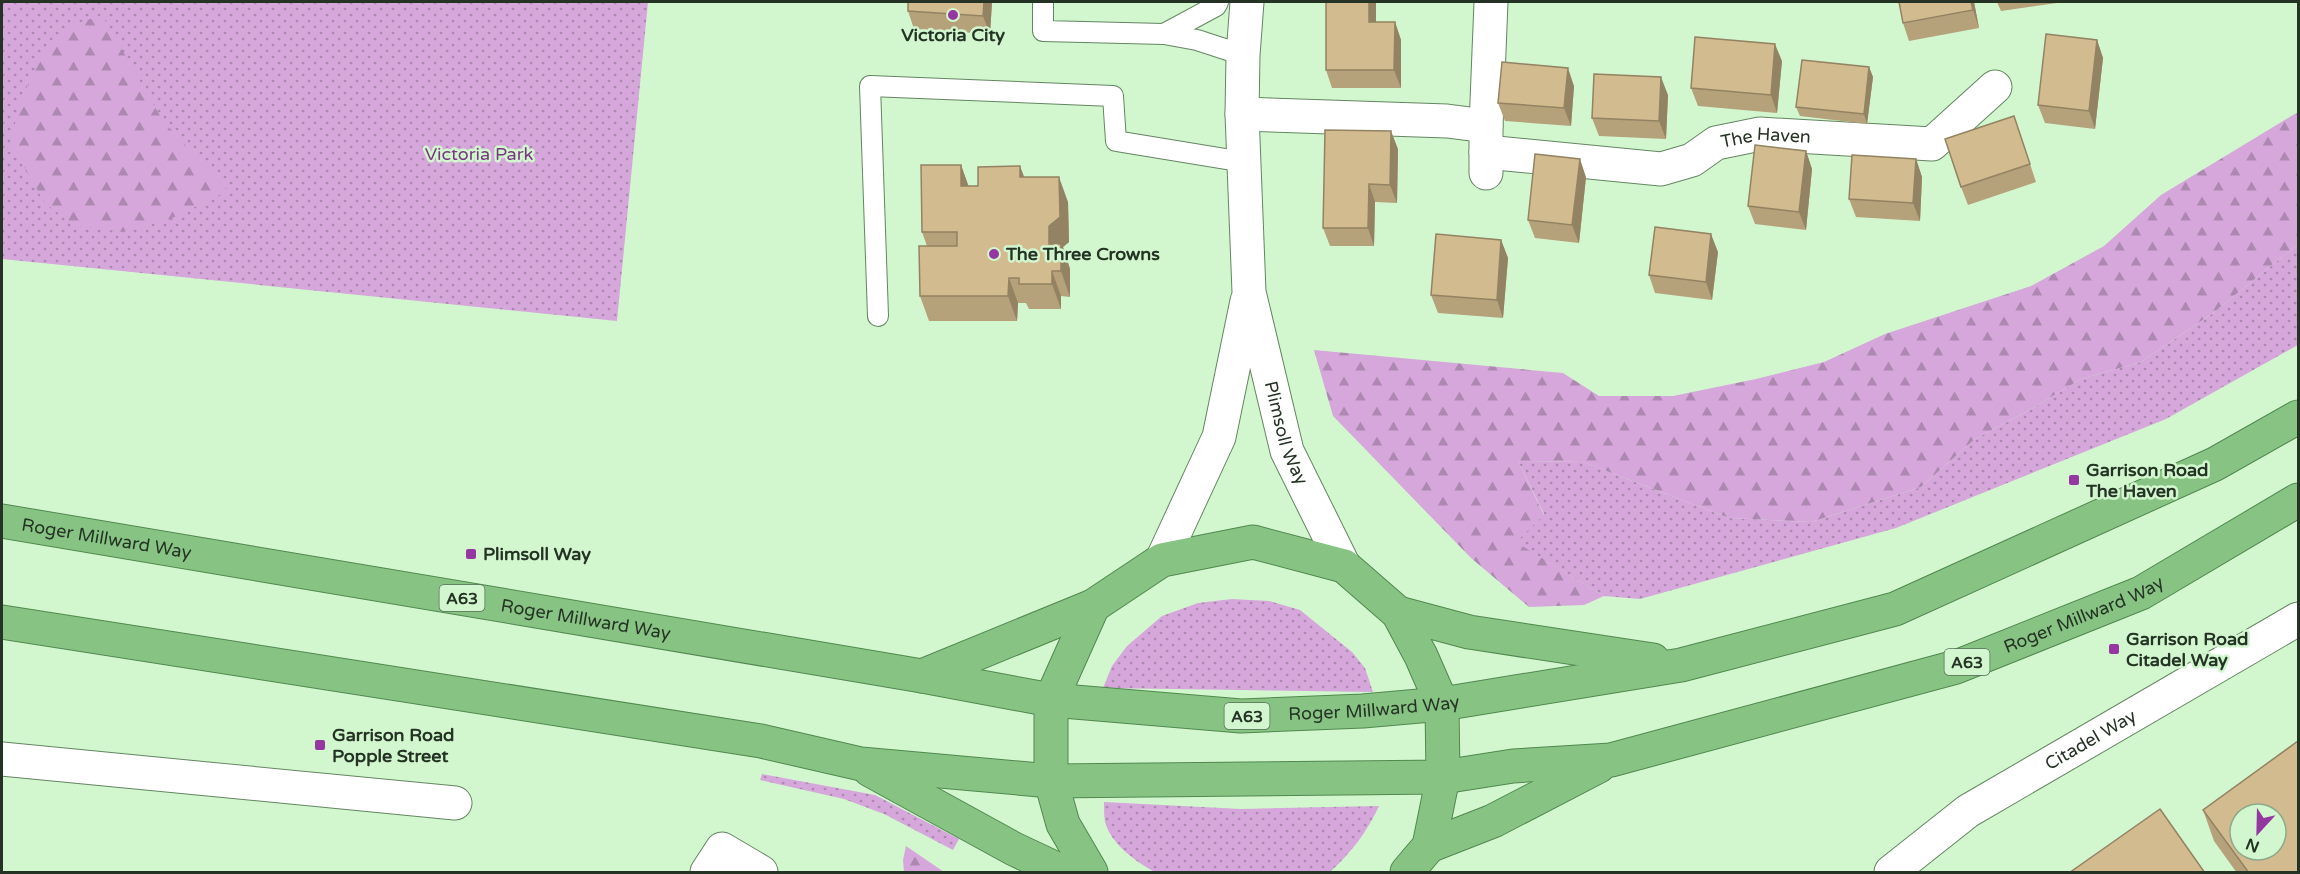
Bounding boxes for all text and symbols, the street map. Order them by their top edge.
marker: Victoria City [946,8,960,22]
place label: Victoria City [901,24,1005,46]
street label: The Haven [1719,123,1812,153]
park label: Victoria Park [425,143,534,165]
place label: The Three Crowns [1005,243,1160,265]
marker: The Three Crowns [987,247,1001,261]
street label: Plimsoll Way [1260,379,1313,489]
place label: Garrison Road The Haven [2085,459,2208,502]
marker: Garrison Road The Haven [2067,473,2081,487]
street label: Roger Millward Way [20,514,193,564]
place label: Plimsoll Way [483,543,591,565]
marker: Plimsoll Way [464,547,478,561]
street label: Roger Millward Way [2000,571,2168,658]
road number: A63 [440,585,484,611]
street label: Roger Millward Way [499,594,673,645]
place label: Garrison Road Citadel Way [2126,628,2248,671]
marker: Garrison Road Citadel Way [2107,642,2121,656]
road number: A63 [1944,649,1990,675]
street label: Roger Millward Way [1288,690,1461,725]
road number: A63 [1224,703,1270,729]
street label: Citadel Way [2041,704,2140,775]
place label: Garrison Road Popple Street [332,724,454,767]
marker: Garrison Road Popple Street [313,738,327,752]
north arrow [2228,802,2288,862]
text: N [2243,833,2262,857]

